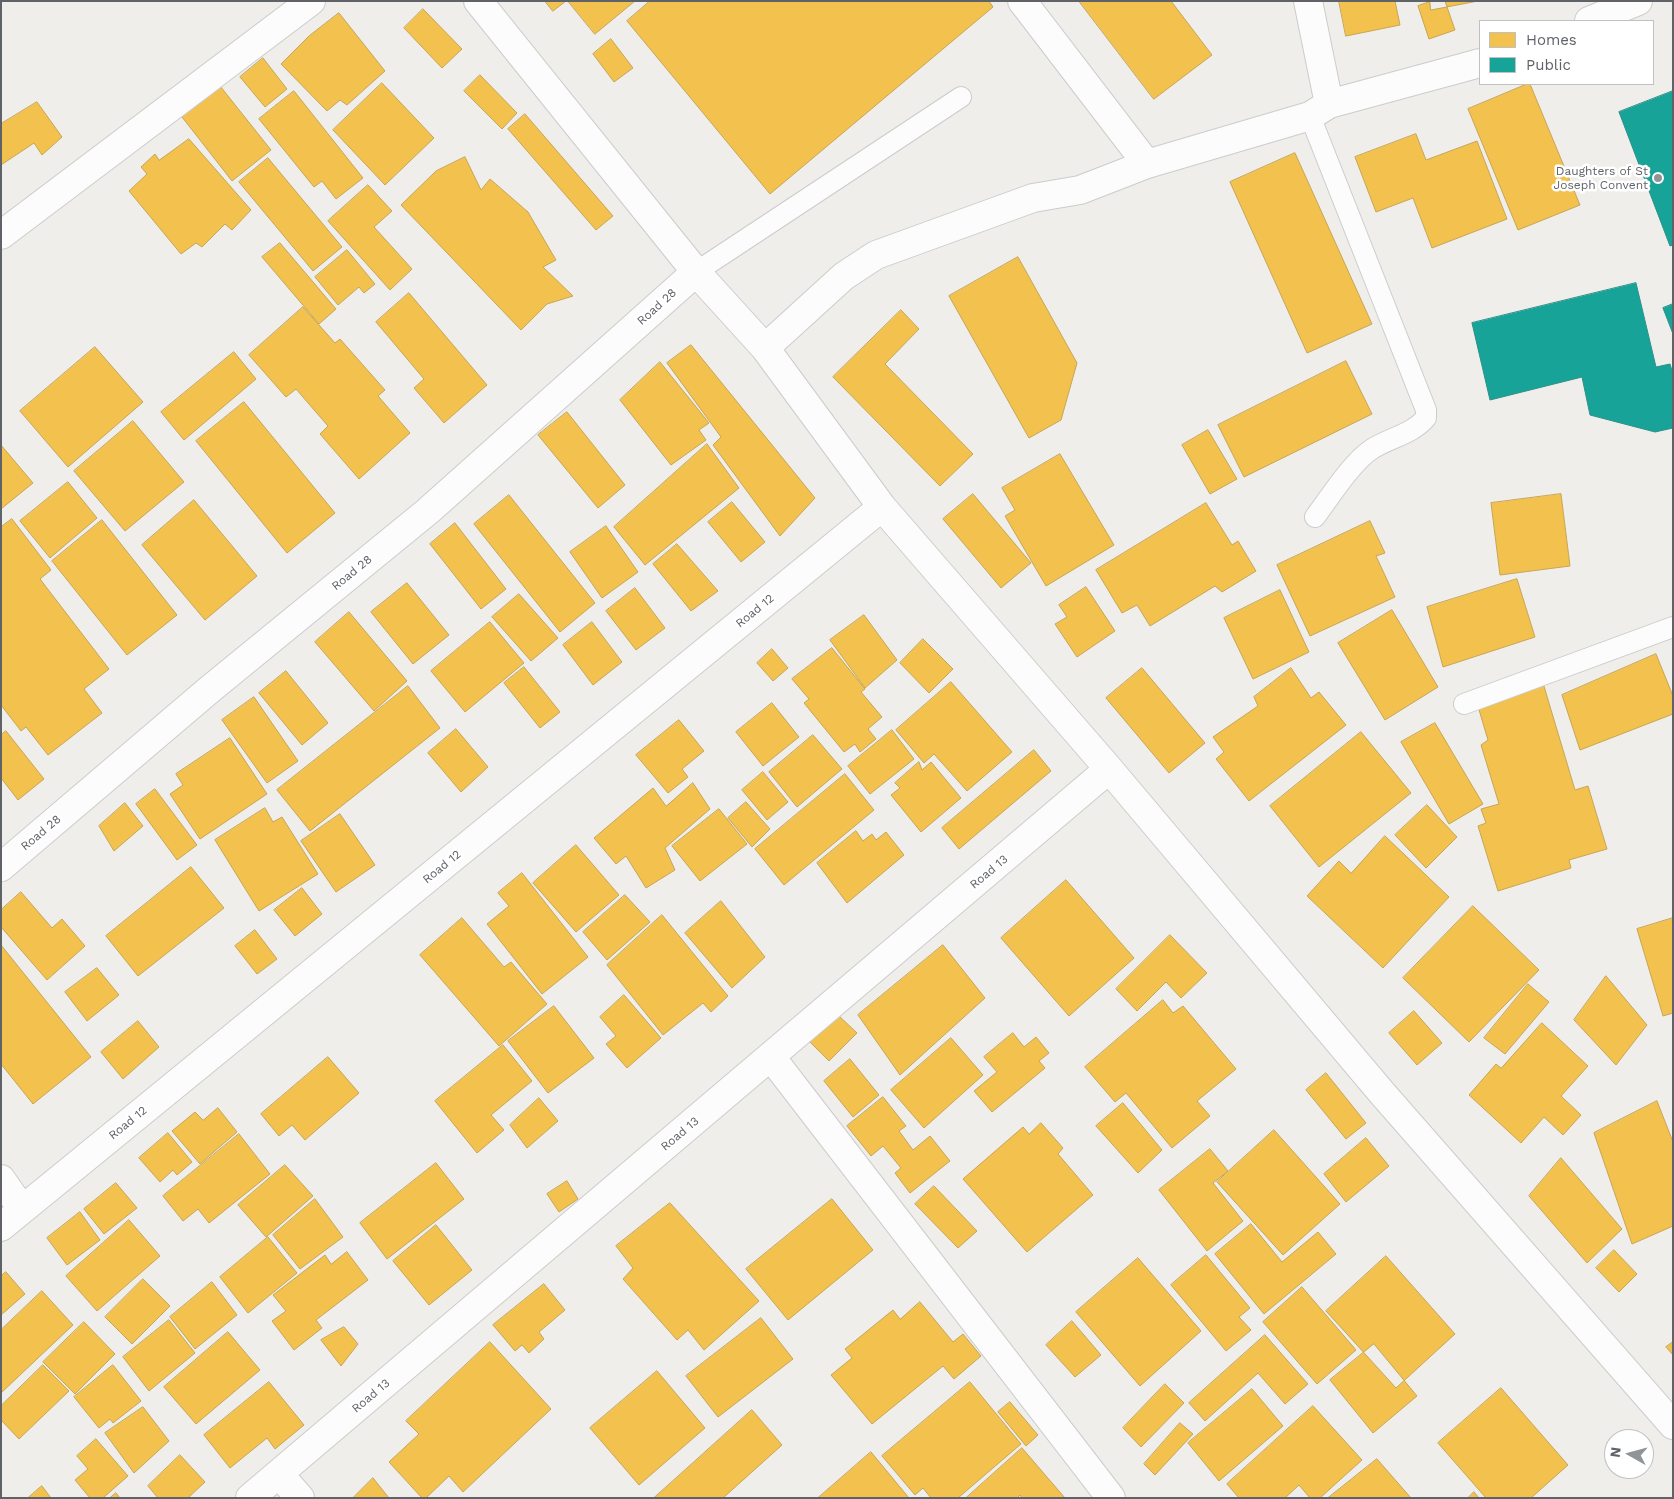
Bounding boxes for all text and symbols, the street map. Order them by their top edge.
legend [1479,20,1654,85]
text: Homes [1526,31,1577,49]
text: Public [1526,56,1571,74]
place label: Daughters of St Joseph Convent [1554,164,1648,192]
marker: Daughters of St Joseph Convent [1652,172,1664,184]
street label: Road 28 [634,286,680,328]
street label: Road 28 [329,552,375,594]
street label: Road 12 [733,591,777,631]
street label: Road 28 [18,812,64,854]
street label: Road 12 [420,847,464,887]
street label: Road 13 [967,852,1011,892]
street label: Road 12 [106,1103,150,1143]
street label: Road 13 [658,1114,702,1154]
street label: Road 13 [349,1376,393,1416]
north arrow [1604,1429,1654,1479]
text: N [1607,1446,1624,1458]

